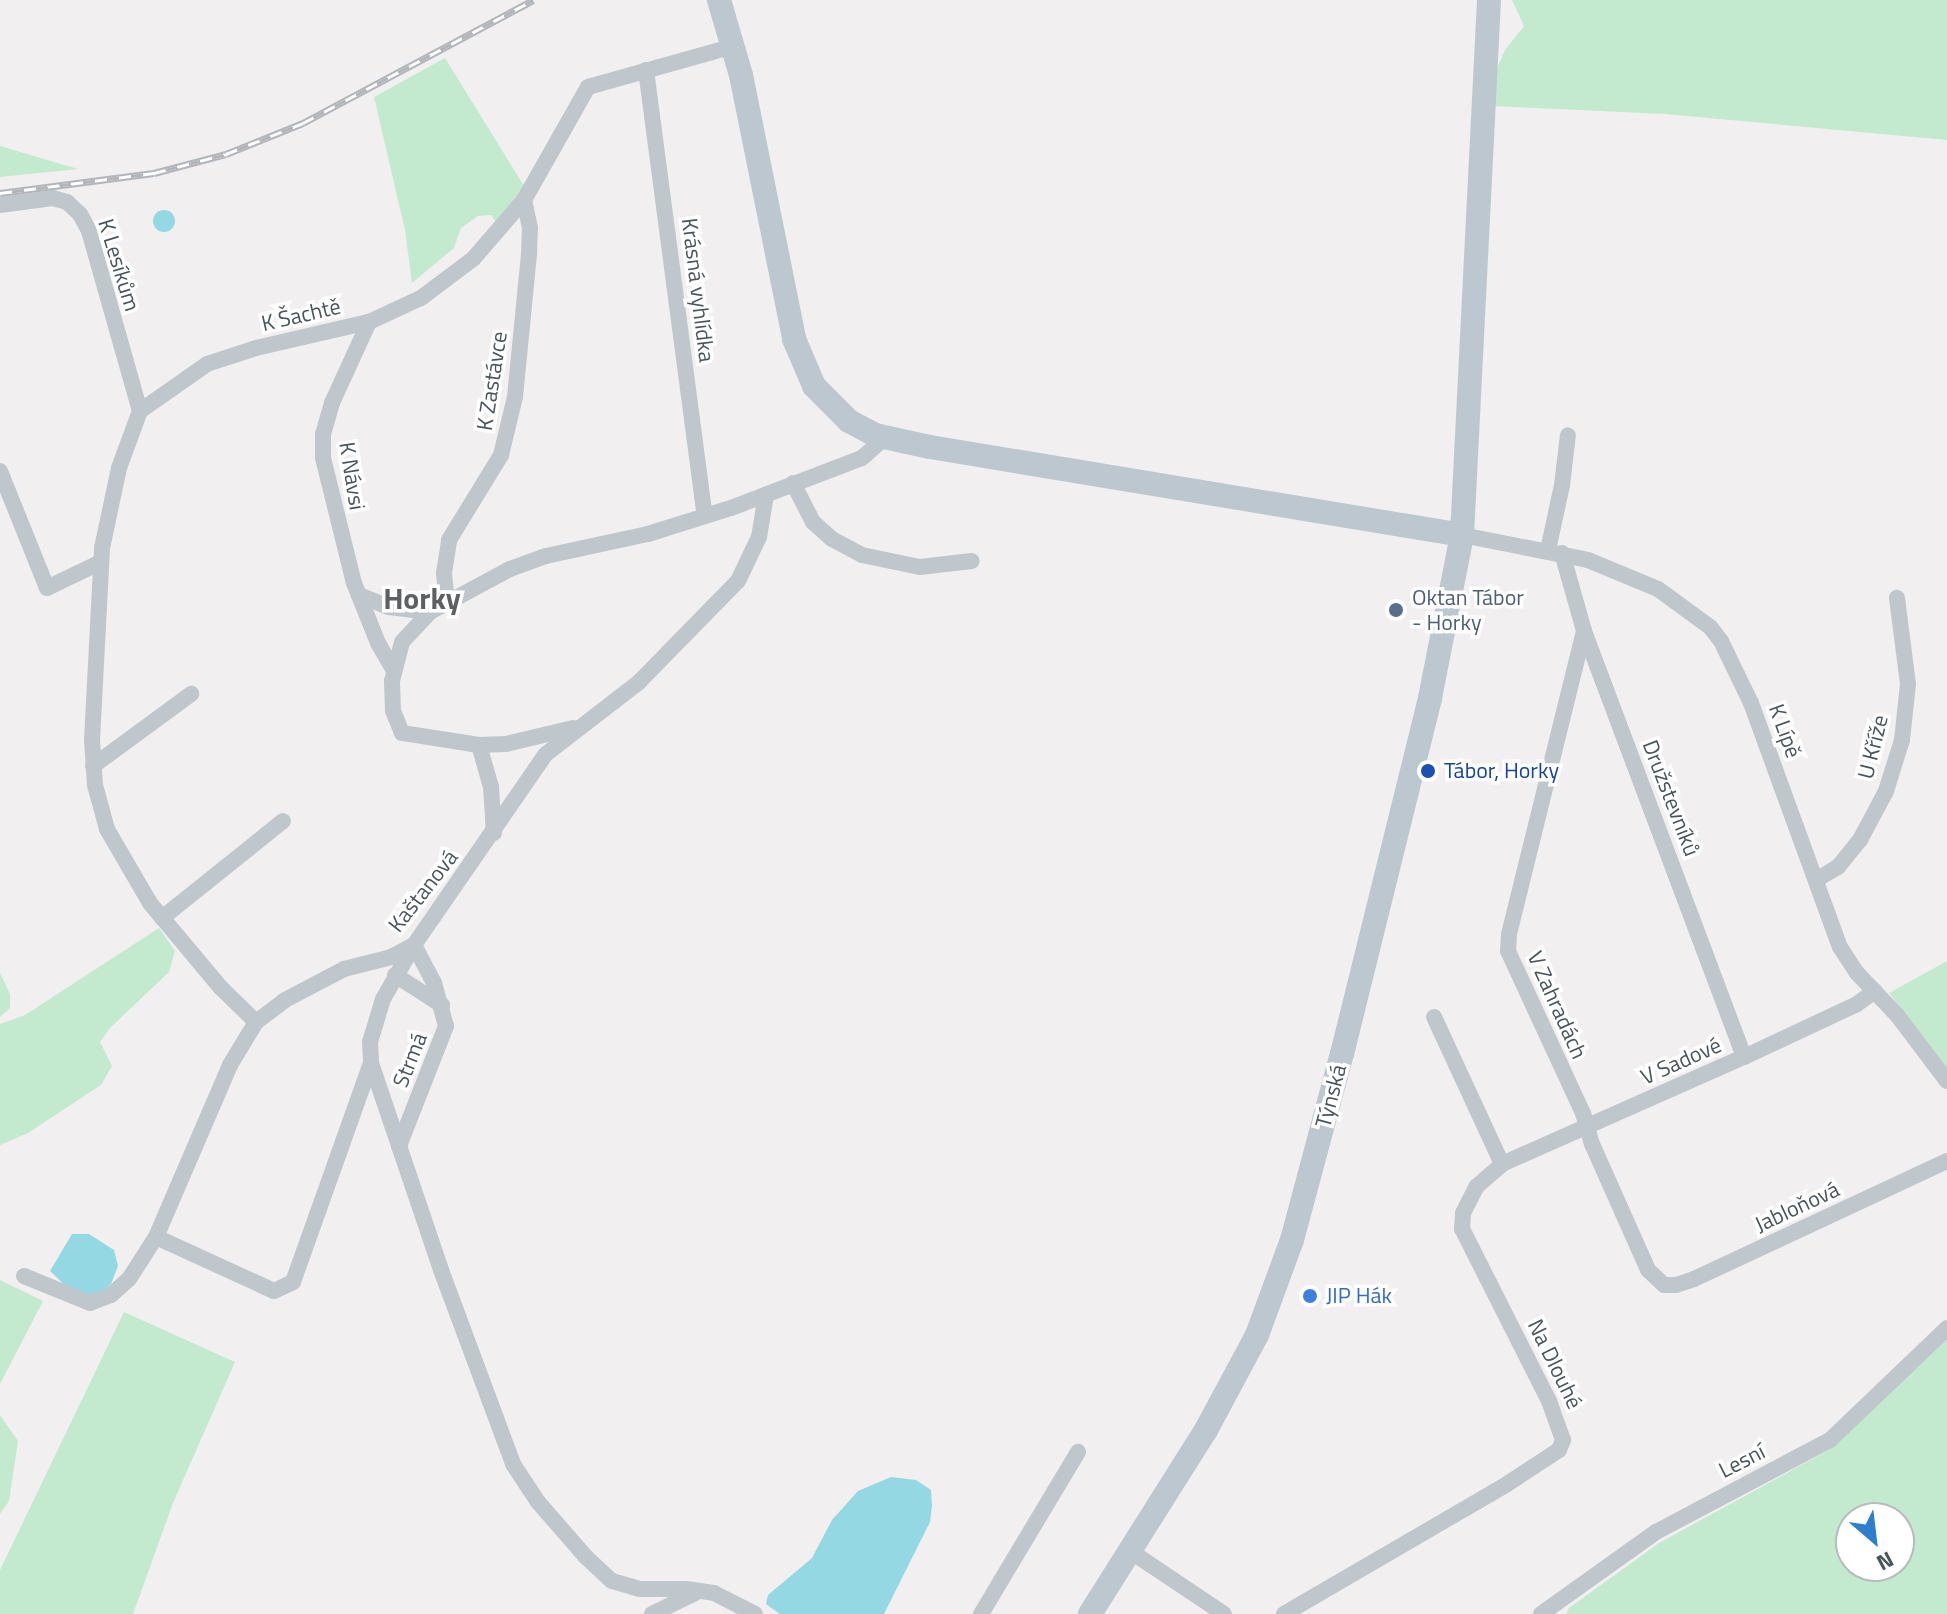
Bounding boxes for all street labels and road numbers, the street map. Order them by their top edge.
street label: K Lesíkům [93,216,145,314]
street label: Krásná vyhlídka [676,216,720,364]
street label: K Šachtě [259,293,343,337]
street label: K Zastávce [471,330,513,432]
street label: K Návsi [334,440,370,512]
street label: K Lípě [1763,700,1807,762]
street label: U Kříže [1852,712,1894,782]
street label: Družstevníků [1637,736,1705,860]
street label: Kaštanová [383,845,463,937]
street label: V Zahradách [1522,947,1592,1063]
street label: Strmá [387,1029,433,1091]
street label: V Sadové [1637,1032,1725,1090]
street label: Týnská [1310,1062,1352,1130]
street label: Jabloňová [1750,1176,1844,1238]
street label: Na Dlouhé [1522,1315,1588,1413]
street label: Lesní [1714,1438,1770,1484]

